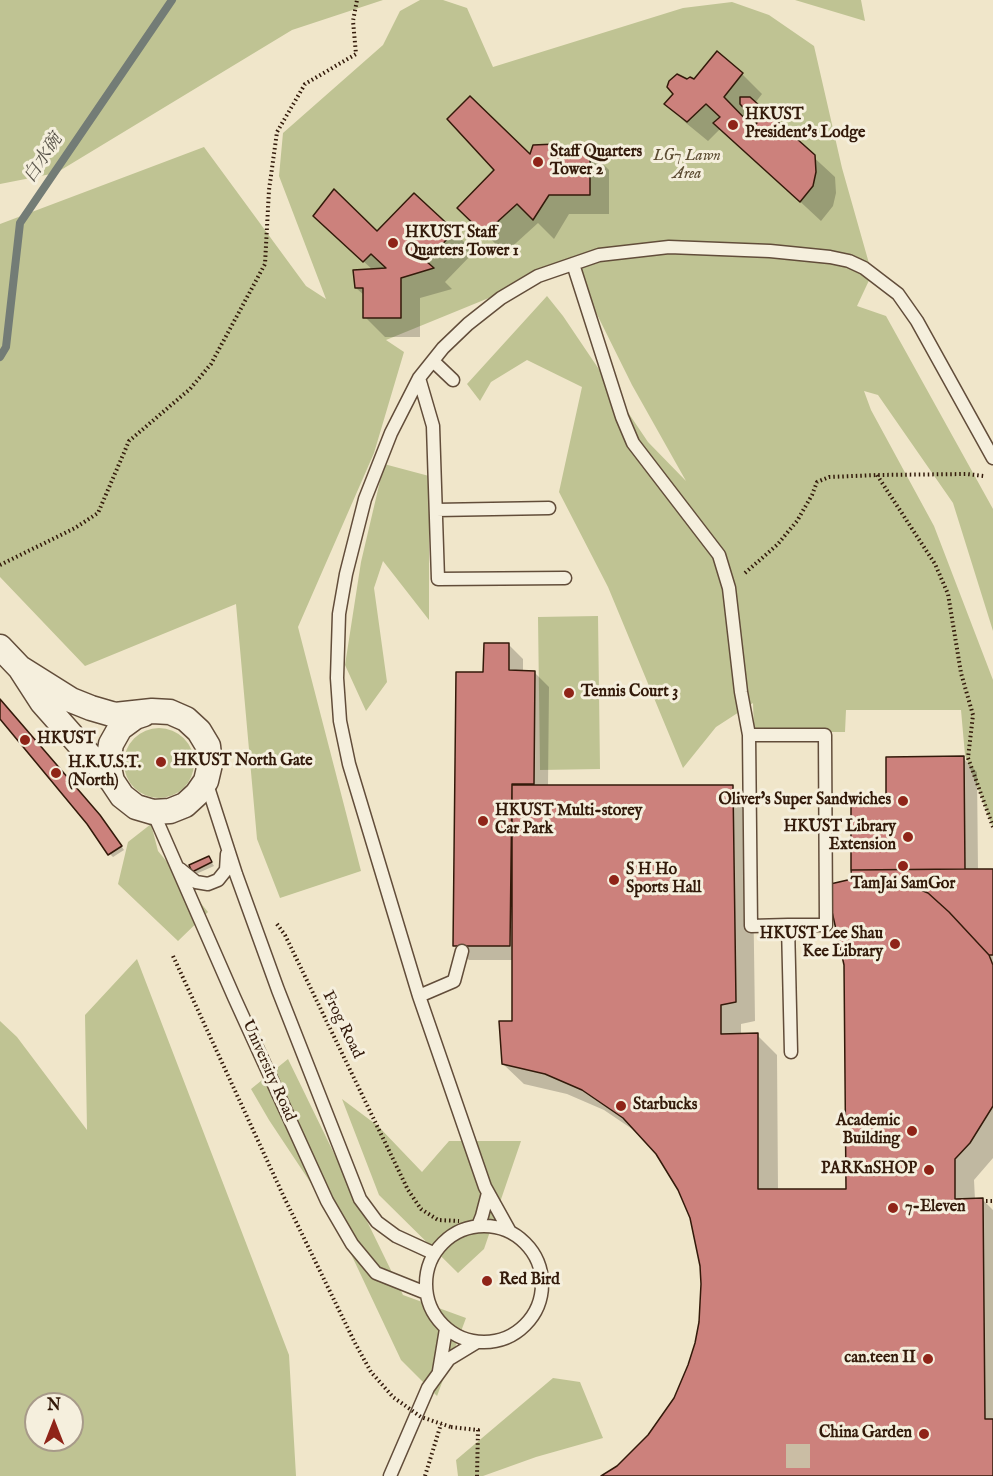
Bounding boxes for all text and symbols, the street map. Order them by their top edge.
place label: HKUST President's Lodge [745,106,865,144]
marker: HKUST President's Lodge [726,118,740,132]
water label: 白水碗 [20,131,68,187]
place label: Staff Quarters Tower 2 [550,143,642,181]
park label: LG7 Lawn Area [653,147,721,185]
marker: Staff Quarters Tower 2 [531,155,545,169]
place label: HKUST Staff Quarters Tower 1 [405,224,519,262]
marker: HKUST Staff Quarters Tower 1 [386,236,400,250]
place label: Tennis Court 3 [581,683,678,703]
marker: Tennis Court 3 [562,686,576,700]
place label: HKUST [37,730,95,750]
marker: HKUST [18,733,32,747]
place label: HKUST North Gate [173,752,313,772]
place label: H.K.U.S.T. (North) [68,754,141,792]
marker: HKUST North Gate [154,755,168,769]
marker: H.K.U.S.T. (North) [49,766,63,780]
place label: Oliver's Super Sandwiches [719,791,891,811]
marker: Oliver's Super Sandwiches [896,794,910,808]
place label: HKUST Multi-storey Car Park [495,802,642,840]
marker: HKUST Multi-storey Car Park [476,814,490,828]
place label: HKUST Library Extension [783,818,896,856]
marker: HKUST Library Extension [901,830,915,844]
marker: TamJai SamGor [896,859,910,873]
place label: S H Ho Sports Hall [626,861,701,899]
marker: S H Ho Sports Hall [607,873,621,887]
place label: TamJai SamGor [851,875,955,895]
place label: HKUST Lee Shau Kee Library [760,925,883,963]
marker: HKUST Lee Shau Kee Library [888,937,902,951]
street label: Frog Road [317,988,367,1062]
street label: University Road [237,1017,299,1125]
place label: Starbucks [633,1096,697,1116]
marker: Starbucks [614,1099,628,1113]
place label: Academic Building [836,1112,900,1150]
marker: Academic Building [905,1124,919,1138]
place label: PARKnSHOP [821,1160,917,1180]
marker: PARKnSHOP [922,1163,936,1177]
place label: 7-Eleven [905,1198,966,1218]
marker: 7-Eleven [886,1201,900,1215]
place label: Red Bird [499,1271,560,1291]
marker: Red Bird [480,1274,494,1288]
place label: can.teen II [844,1349,916,1369]
marker: can.teen II [921,1352,935,1366]
north arrow [24,1392,84,1452]
text: N [47,1396,61,1416]
place label: China Garden [819,1424,912,1444]
marker: China Garden [917,1427,931,1441]

